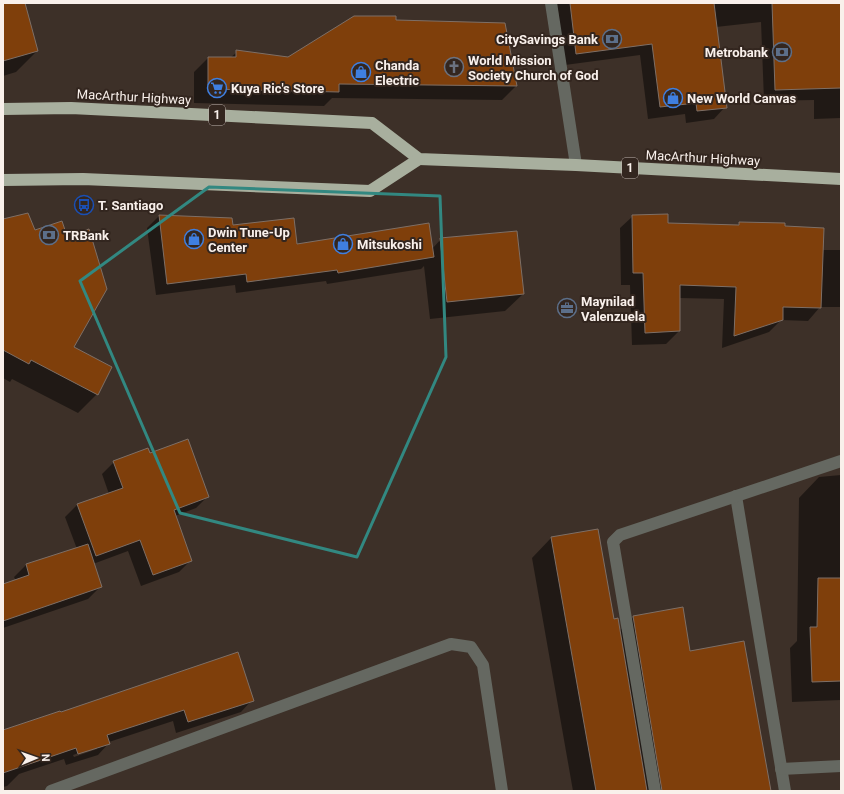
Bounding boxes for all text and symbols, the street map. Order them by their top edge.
bank icon: CitySavings Bank [601,28,623,50]
place label: CitySavings Bank [496,32,599,47]
bank icon: Metrobank [771,41,793,63]
place label: Metrobank [705,45,769,60]
place label: World Mission Society Church of God [468,53,598,83]
church icon: World Mission Society Church of God [443,56,465,78]
place label: Chanda Electric [375,58,419,88]
shop icon: Chanda Electric [350,61,372,83]
supermarket icon: Kuya Ric's Store [206,77,228,99]
place label: Kuya Ric's Store [231,81,324,96]
street label: MacArthur Highway [76,87,192,107]
shop icon: New World Canvas [662,87,684,109]
place label: New World Canvas [687,91,796,106]
road number: 1 [209,105,225,125]
street label: MacArthur Highway [645,148,761,168]
road number: 1 [622,158,638,178]
bus stop icon: T. Santiago [73,194,95,216]
place label: T. Santiago [98,198,163,213]
bank icon: TRBank [38,224,60,246]
place label: Dwin Tune-Up Center [208,225,290,255]
place label: TRBank [63,228,110,243]
shop icon: Dwin Tune-Up Center [183,228,205,250]
shop icon: Mitsukoshi [332,233,354,255]
place label: Mitsukoshi [357,237,422,252]
place label: Maynilad Valenzuela [581,294,645,324]
office icon: Maynilad Valenzuela [556,297,578,319]
north arrow [16,738,56,778]
text: N [39,754,52,762]

